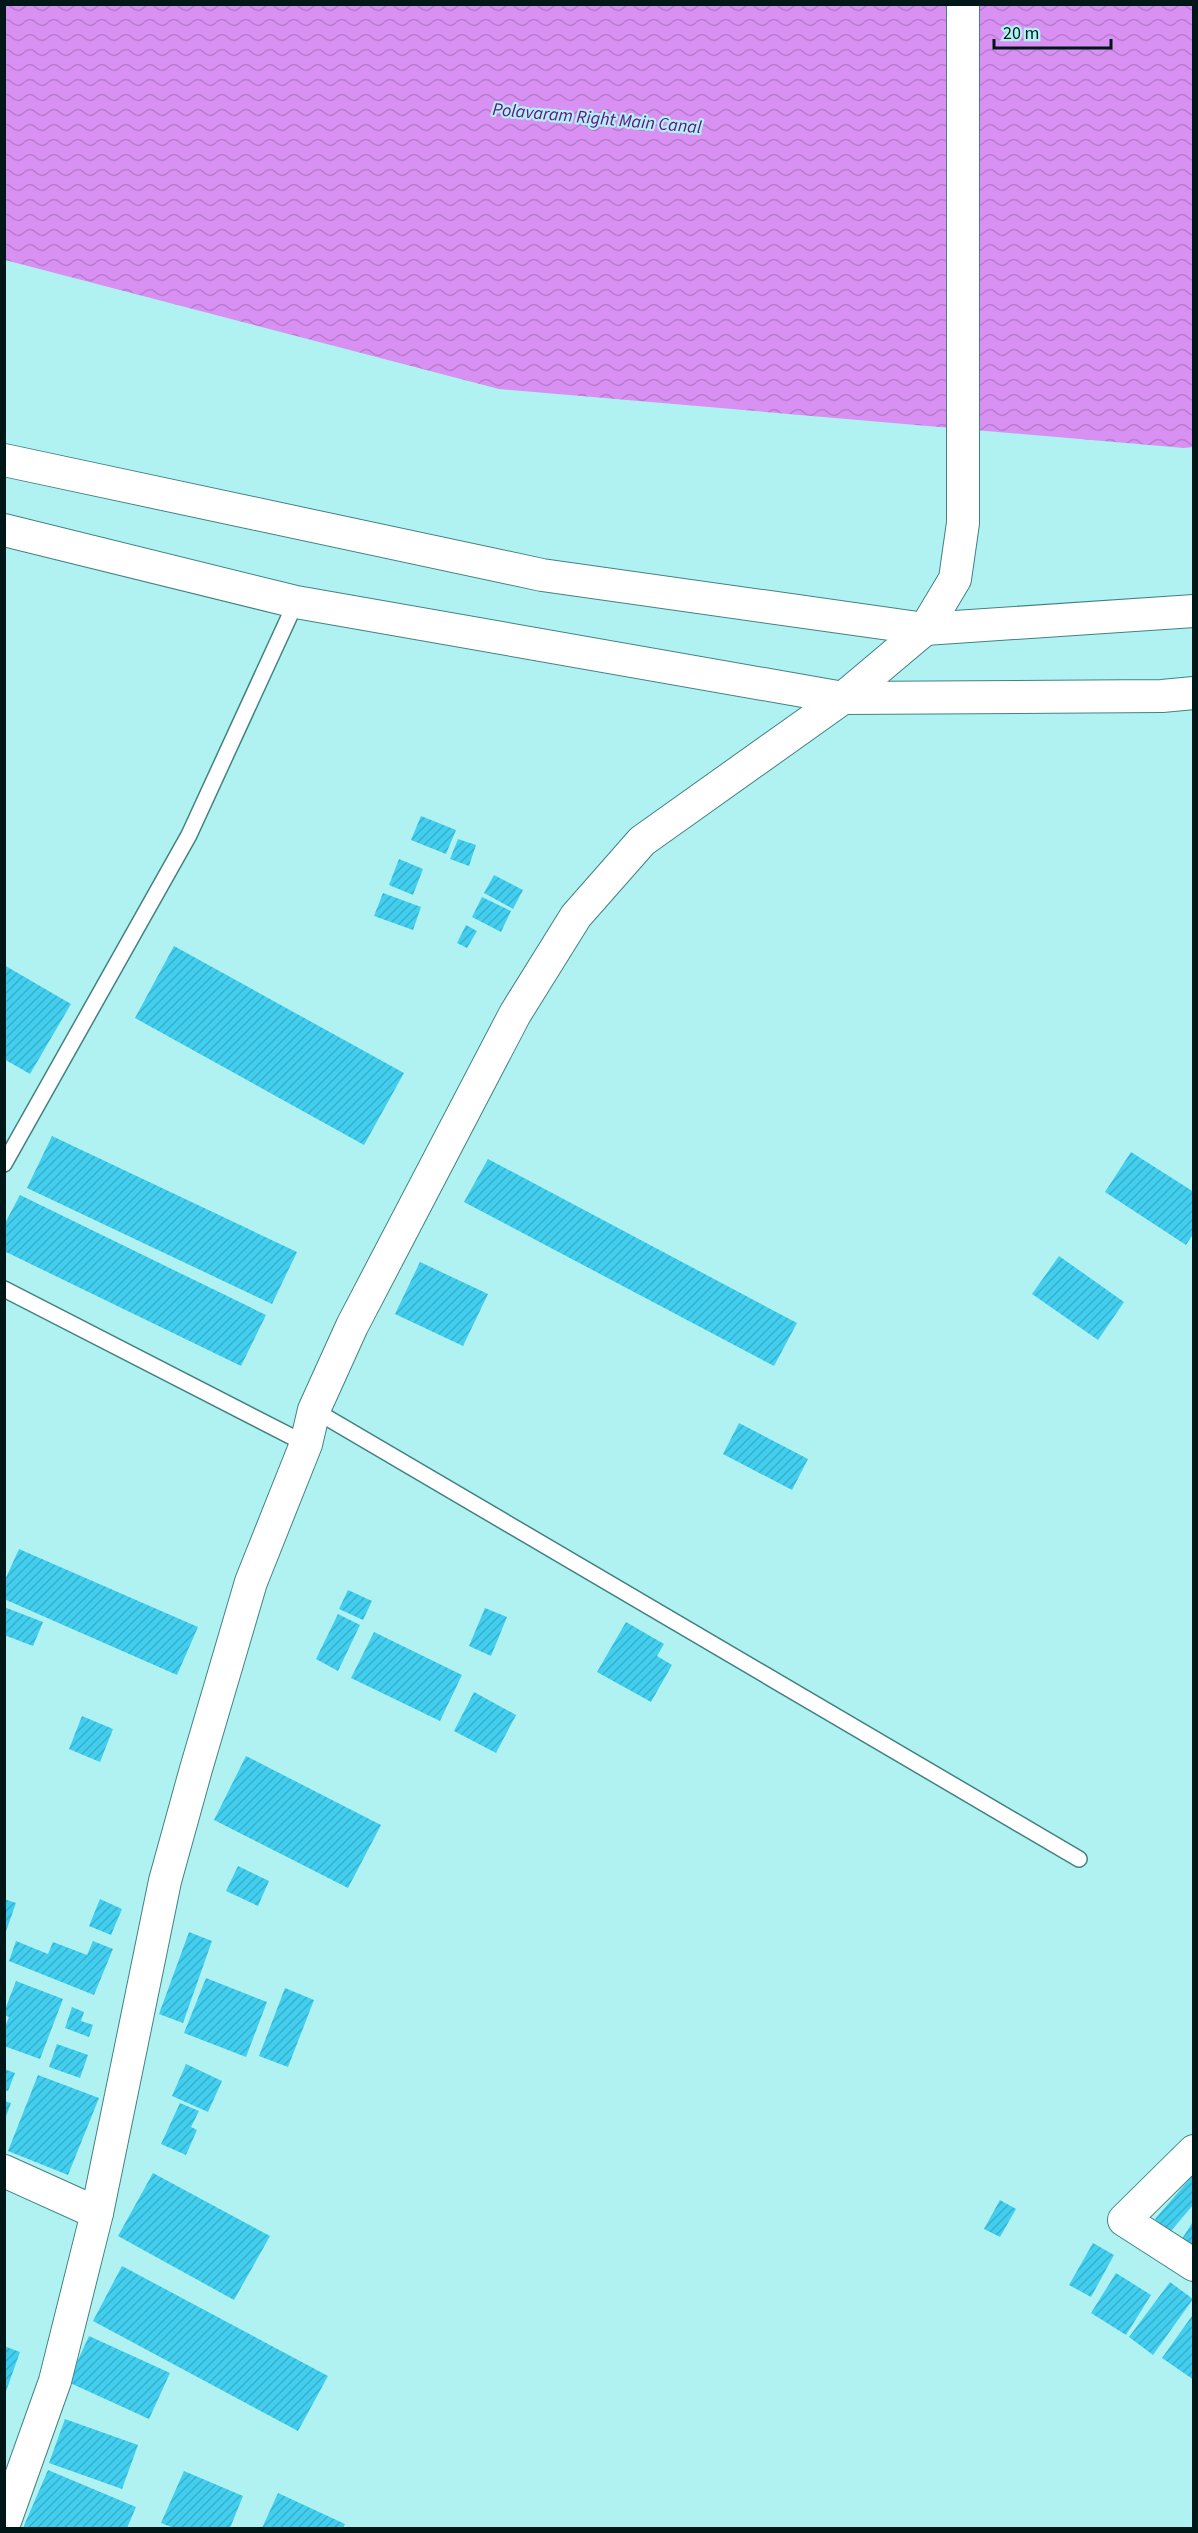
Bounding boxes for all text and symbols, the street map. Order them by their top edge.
scale bar [994,12,1111,50]
text: 20 m [1003,21,1039,46]
water label: Polavaram Right Main Canal [491,97,703,140]

